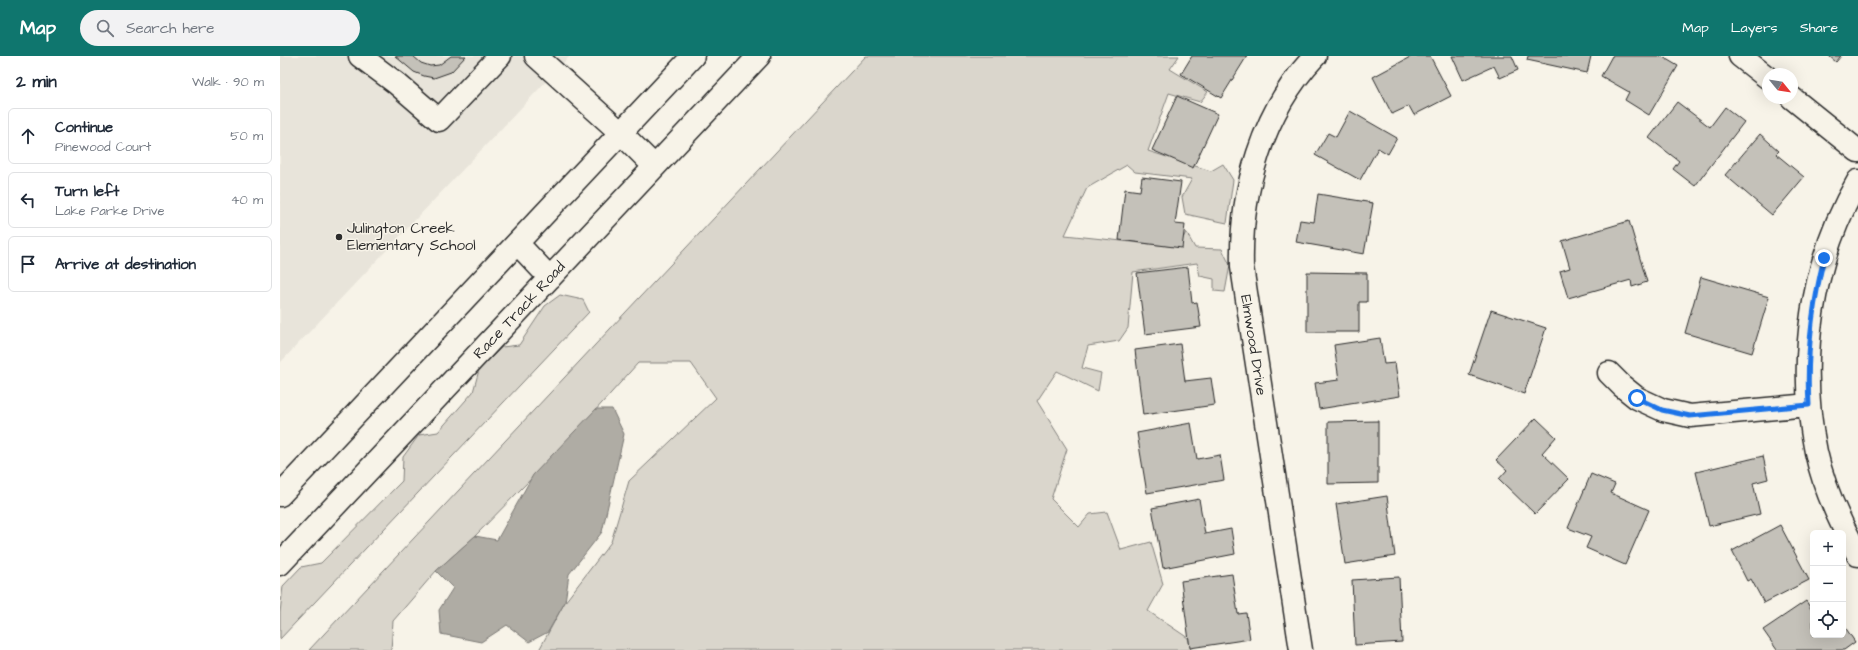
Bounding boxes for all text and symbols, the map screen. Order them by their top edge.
search box [80,10,360,46]
text: Map [20,15,56,42]
icon: search [94,17,116,39]
text: Search here [126,18,215,39]
text: Map [1682,18,1709,38]
text: Layers [1731,18,1778,38]
text: Share [1800,18,1838,38]
north arrow [1762,68,1798,104]
text: 2 min [16,70,57,94]
text: Walk · 90 m [192,73,264,91]
text: Continue [55,117,113,138]
icon: ahead [17,125,39,147]
text: 50 m [230,127,263,145]
text: Pinewood Court [55,138,151,156]
text: Turn left [55,181,119,202]
icon: left [17,189,39,211]
text: 40 m [231,191,263,209]
text: Lake Parke Drive [55,202,164,220]
place label: Julington Creek Elementary School [347,218,476,257]
marker: Julington Creek Elementary School [334,232,344,242]
route end [1815,249,1833,267]
icon: arrive [17,253,39,275]
text: Arrive at destination [55,254,196,275]
street label: Race Track Road [469,257,570,364]
street label: Elmwood Drive [1235,293,1272,397]
route start [1628,389,1646,407]
map controls [1810,530,1846,638]
button: + [1810,530,1846,566]
button: − [1810,566,1846,602]
button: locate [1810,602,1846,638]

